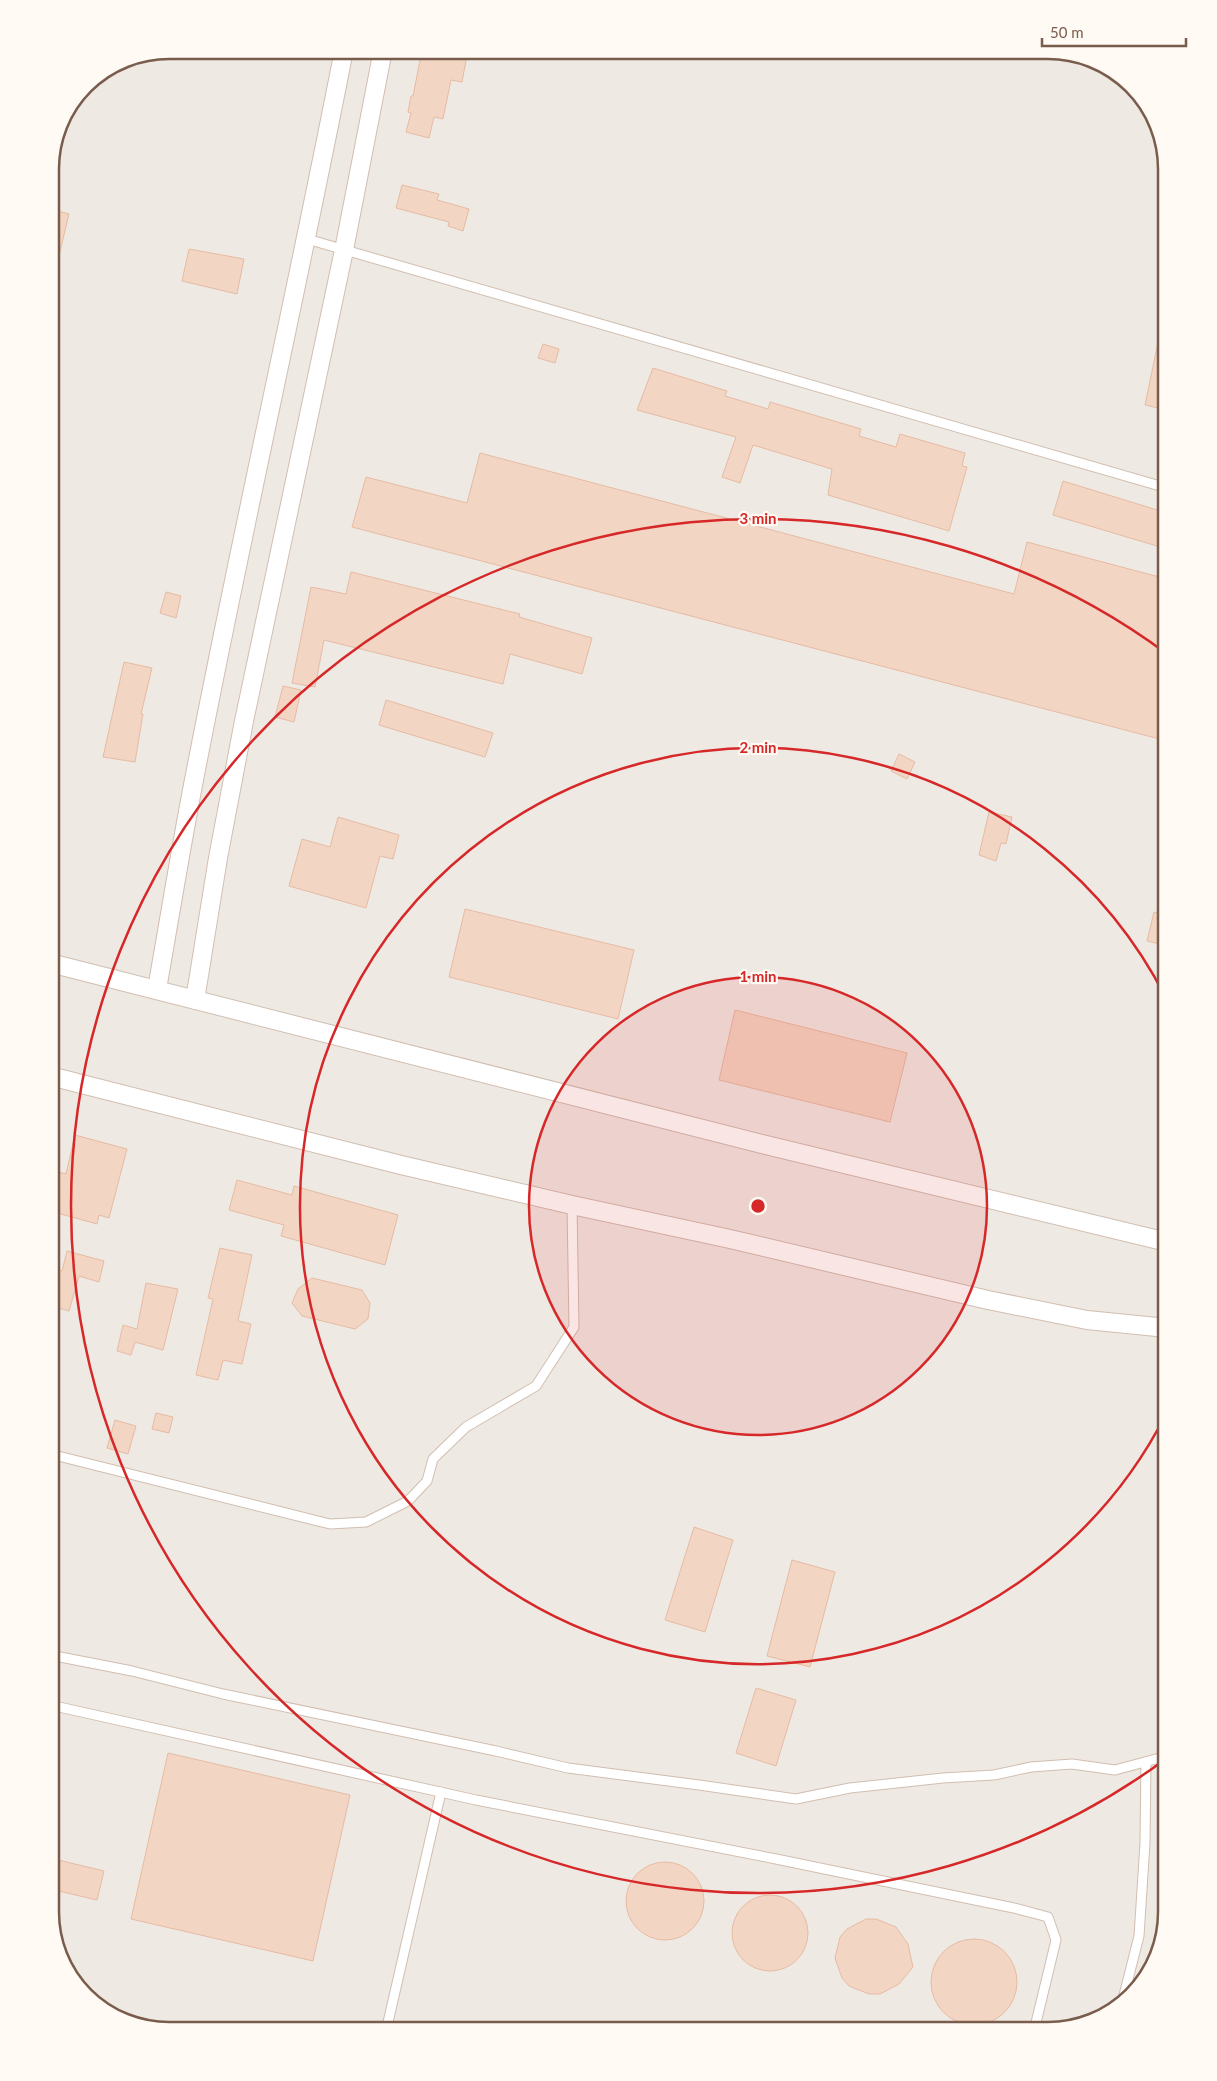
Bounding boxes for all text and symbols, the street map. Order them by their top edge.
scale bar [1042,15,1186,47]
text: 50 m [1050,23,1084,41]
text: 3 min [739,509,777,527]
text: 2 min [739,738,777,756]
text: 1 min [739,967,777,985]
centre of rings [749,1197,767,1215]

